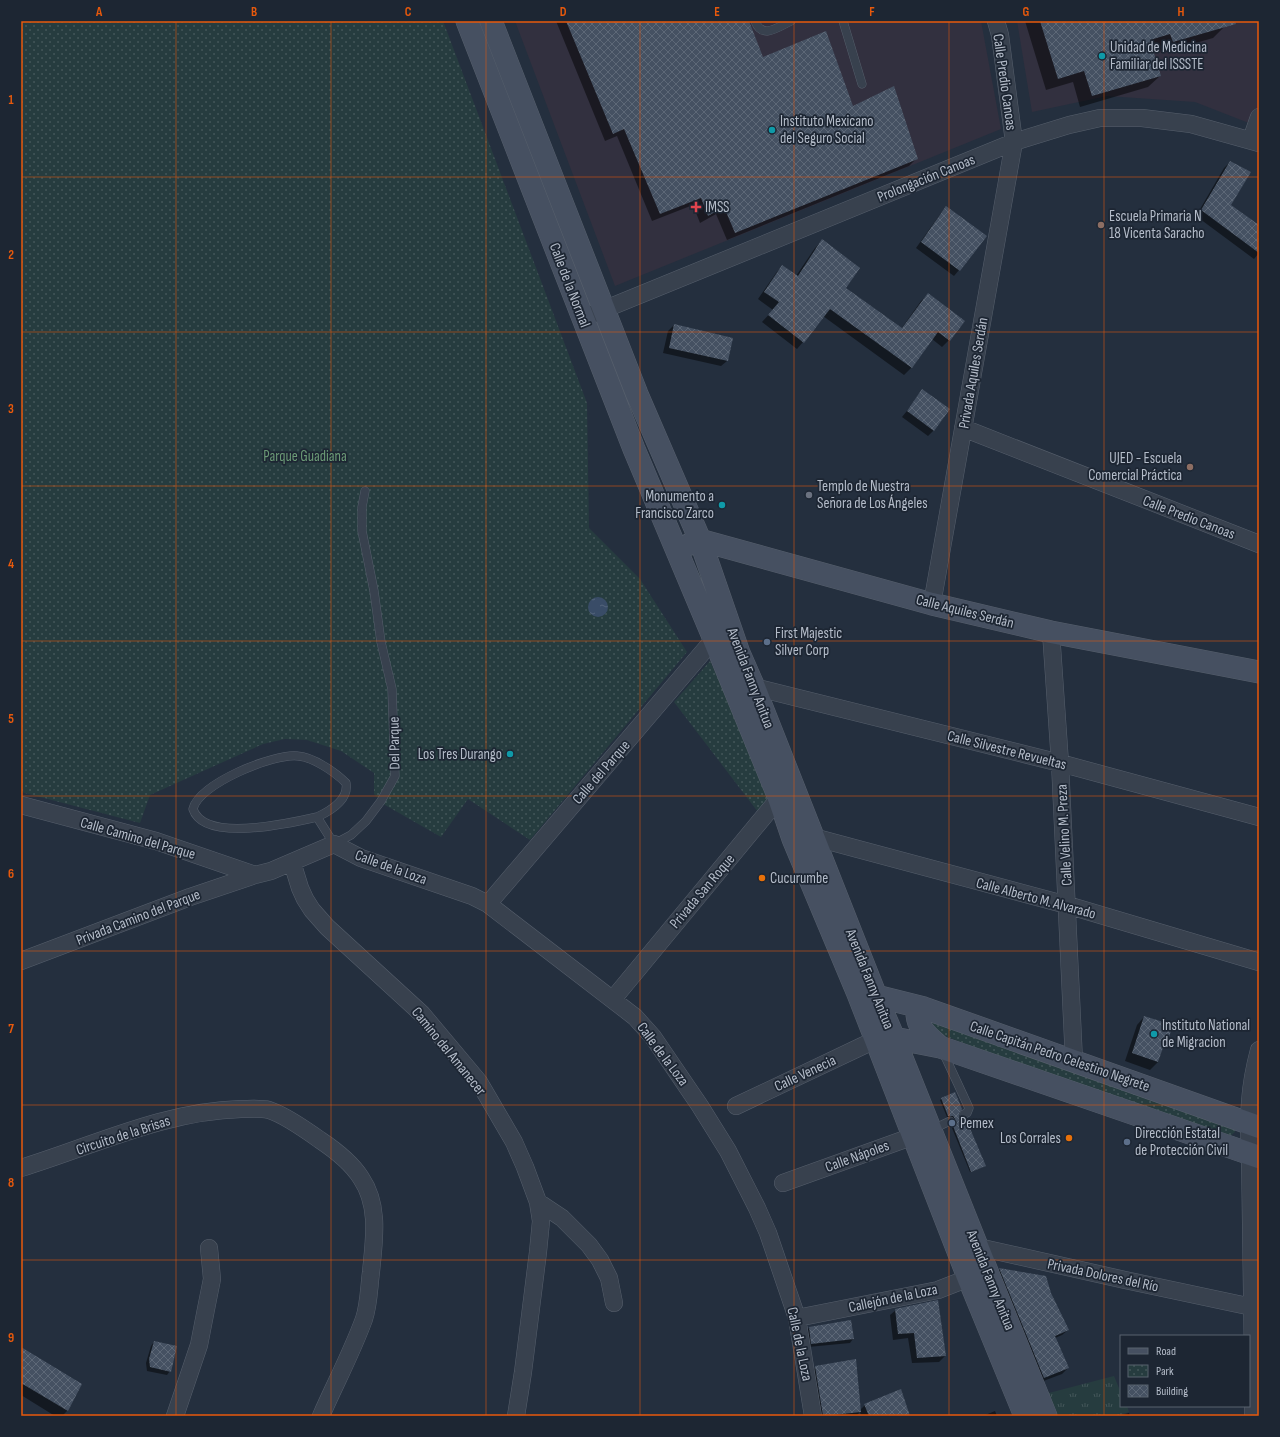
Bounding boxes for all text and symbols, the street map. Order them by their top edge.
text: A [95,4,103,20]
text: B [251,4,257,20]
text: C [405,4,412,20]
text: D [560,4,567,20]
text: E [714,4,720,20]
text: F [869,4,875,20]
text: G [1023,4,1030,20]
text: H [1178,4,1185,20]
street label: Calle Predio Canoas [988,32,1021,132]
place label: Unidad de Medicina Familiar del ISSSTE [1110,38,1207,74]
marker: Unidad de Medicina Familiar del ISSSTE [1097,51,1107,61]
text: 1 [8,92,14,108]
place label: Instituto Mexicano del Seguro Social [780,112,874,148]
marker: Instituto Mexicano del Seguro Social [767,125,777,135]
street label: Prolongación Canoas [874,150,978,207]
place label: IMSS [705,198,730,217]
marker: IMSS [690,201,702,213]
place label: Escuela Primaria N 18 Vicenta Saracho [1109,207,1205,243]
marker: Escuela Primaria N 18 Vicenta Saracho [1096,220,1106,230]
street label: Calle de la Normal [545,240,594,330]
text: 2 [8,247,14,263]
street label: Privada Aquiles Serdán [954,316,993,430]
text: 3 [8,401,14,417]
park label: Parque Guadiana [263,447,347,466]
place label: UJED - Escuela Comercial Práctica [1088,449,1182,485]
marker: UJED - Escuela Comercial Práctica [1185,462,1195,472]
place label: Templo de Nuestra Señora de Los Ángeles [817,477,928,513]
place label: Monumento a Francisco Zarco [635,487,714,523]
marker: Templo de Nuestra Señora de Los Ángeles [804,490,814,500]
street label: Calle Predio Canoas [1140,491,1238,544]
marker: Monumento a Francisco Zarco [717,500,727,510]
text: 4 [8,556,14,572]
street label: Calle Aquiles Serdán [914,590,1016,633]
street label: Avenida Fanny Anitua [722,624,779,731]
place label: First Majestic Silver Corp [775,624,842,660]
marker: First Majestic Silver Corp [762,637,772,647]
text: 5 [8,711,14,727]
street label: Del Parque [385,716,404,770]
street label: Calle Silvestre Revueltas [945,726,1068,774]
street label: Calle del Parque [568,736,634,808]
place label: Los Tres Durango [418,745,502,764]
marker: Los Tres Durango [505,749,515,759]
street label: Calle Velino M. Preza [1052,783,1077,886]
street label: Calle Camino del Parque [78,813,198,864]
street label: Calle de la Loza [352,846,430,889]
street label: Privada San Roque [666,850,739,933]
text: 6 [8,866,14,882]
place label: Cucurumbe [770,869,828,888]
marker: Cucurumbe [757,873,767,883]
street label: Calle Alberto M. Alvarado [974,873,1098,924]
street label: Privada Camino del Parque [73,885,203,950]
street label: Avenida Fanny Anitua [840,925,898,1032]
street label: Camino del Amanecer [407,1003,491,1100]
place label: Instituto National de Migracion [1162,1016,1250,1052]
street label: Calle Capitán Pedro Celestino Negrete [967,1017,1152,1096]
street label: Calle de la Loza [632,1019,693,1090]
text: 7 [8,1021,14,1037]
marker: Instituto National de Migracion [1149,1029,1159,1039]
street label: Calle Venecia [771,1051,839,1096]
street label: Circuito de la Brisas [74,1111,173,1160]
place label: Pemex [960,1114,994,1133]
marker: Pemex [947,1118,957,1128]
place label: Dirección Estatal de Protección Civil [1135,1124,1228,1160]
place label: Los Corrales [1000,1129,1061,1148]
marker: Los Corrales [1064,1133,1074,1143]
street label: Calle Nápoles [823,1136,892,1177]
marker: Dirección Estatal de Protección Civil [1122,1137,1132,1147]
text: 8 [8,1175,14,1191]
street label: Avenida Fanny Anitua [961,1226,1019,1333]
street label: Privada Dolores del Río [1046,1254,1160,1297]
street label: Callejón de la Loza [847,1280,940,1317]
street label: Calle de la Loza [782,1305,817,1383]
text: 9 [8,1330,14,1346]
legend [1120,1335,1250,1407]
text: Road [1156,1344,1176,1359]
text: Park [1156,1364,1174,1379]
text: Building [1156,1384,1188,1399]

